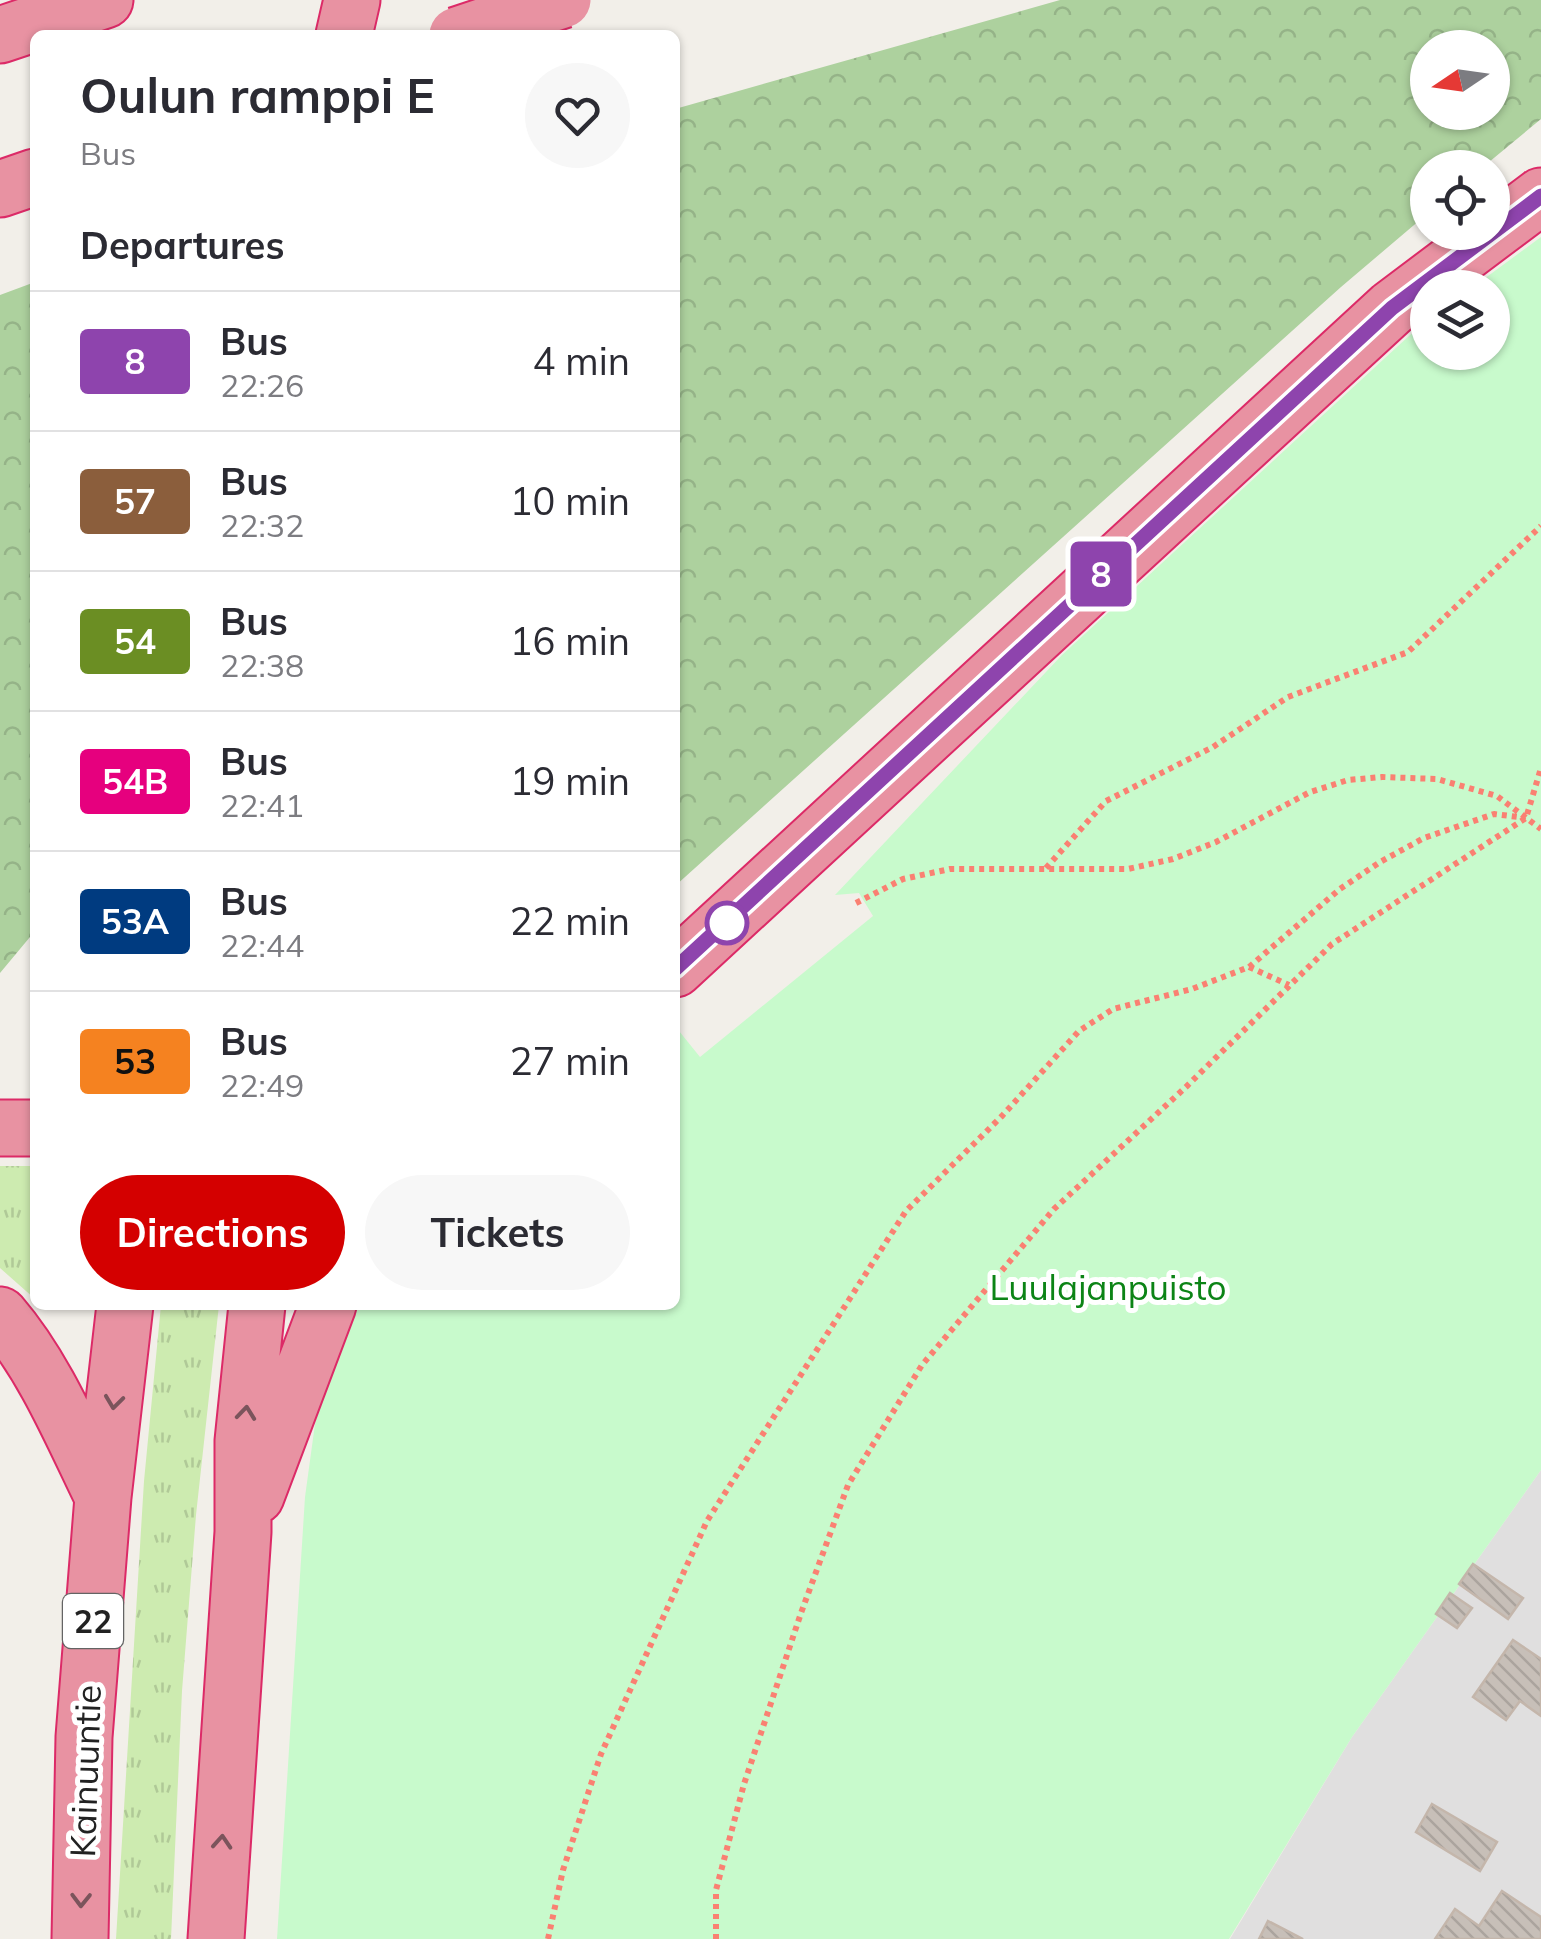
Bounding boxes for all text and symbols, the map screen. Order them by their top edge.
north arrow [1410,30,1510,130]
map controls [1410,30,1510,370]
button: heart [525,63,630,168]
text: Oulun ramppi E [80,65,435,125]
text: Bus [80,133,136,173]
button: locate [1410,150,1510,250]
text: Departures [80,221,284,269]
button: layers [1410,270,1510,370]
text: Bus [220,317,288,365]
text: 4 min [533,337,630,385]
text: 8 [124,339,146,383]
text: 22:26 [220,365,304,405]
text: Bus [220,457,288,505]
text: 10 min [510,477,630,525]
text: 57 [114,479,156,523]
text: 22:32 [220,505,304,545]
line badge: 8 [1068,542,1134,606]
text: 8 [1090,552,1112,596]
text: Bus [220,597,288,645]
text: 16 min [510,617,630,665]
text: 54 [114,619,156,663]
text: 22:38 [220,645,304,685]
text: Bus [220,737,288,785]
text: 19 min [510,757,630,805]
text: 54B [102,759,168,803]
text: 22:41 [220,785,304,825]
text: Bus [220,877,288,925]
text: 22 min [510,897,630,945]
text: 53A [101,899,169,943]
unlabelled marker [706,902,748,944]
text: 22:44 [220,925,304,965]
text: Bus [220,1017,288,1065]
text: 27 min [510,1037,630,1085]
text: 53 [114,1039,156,1083]
text: 22:49 [220,1065,304,1105]
button: Directions [80,1175,345,1290]
button: Tickets [365,1175,630,1290]
park label: Luulajanpuisto [989,1265,1227,1309]
one-way arrow [104,1394,125,1410]
one-way arrow [235,1404,256,1420]
road number: 22 [63,1594,123,1648]
street label: Kainuuntie [60,1684,110,1858]
one-way arrow [211,1833,232,1849]
one-way arrow [70,1894,92,1909]

